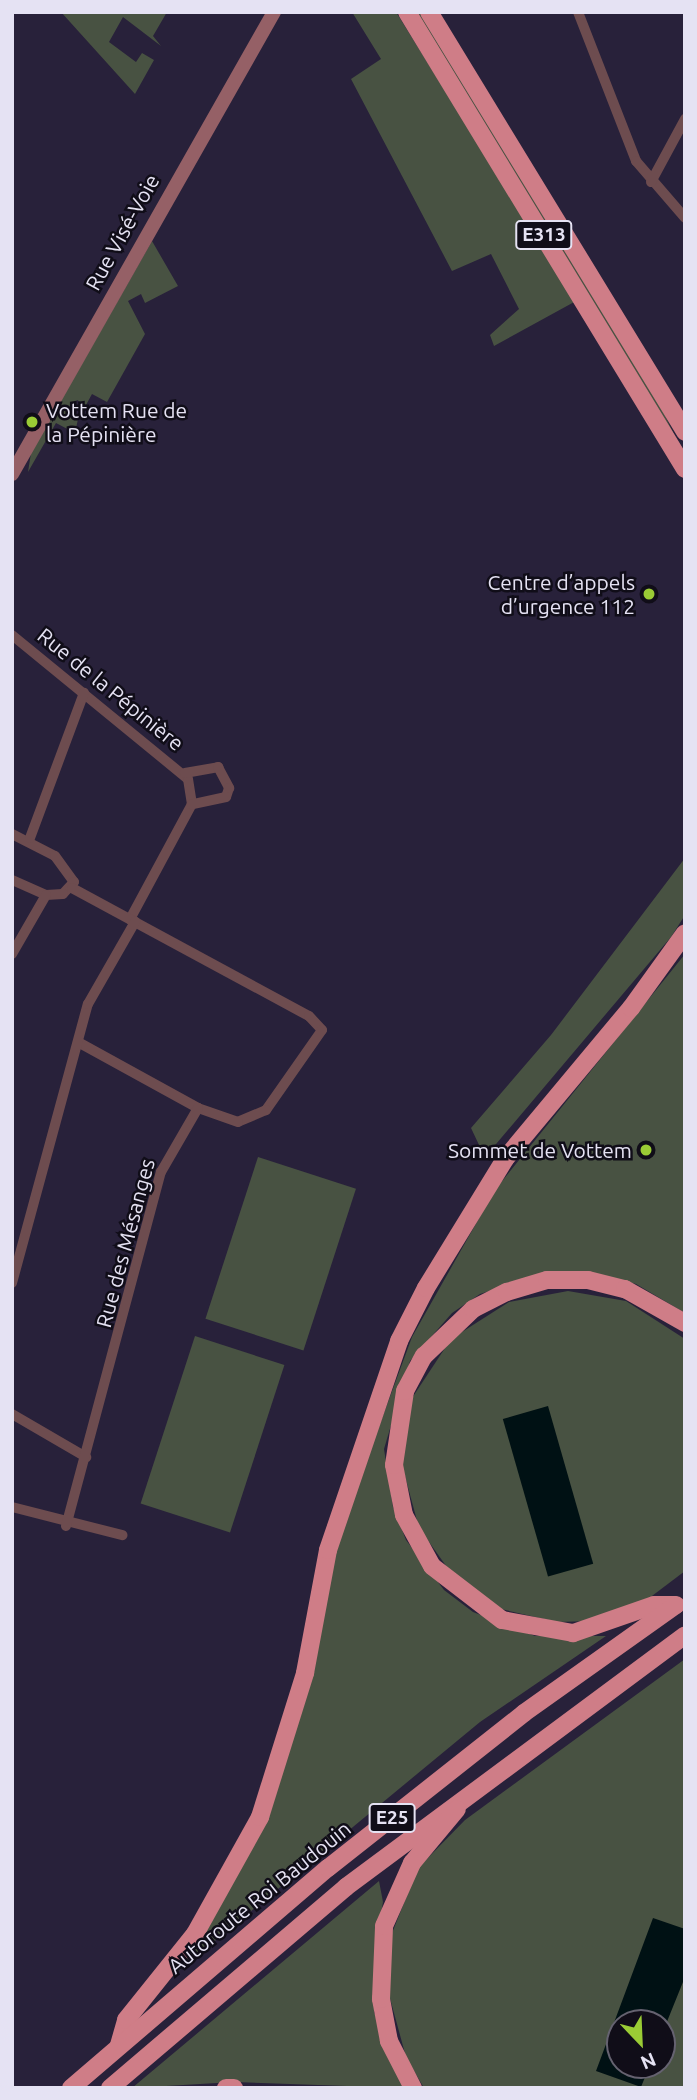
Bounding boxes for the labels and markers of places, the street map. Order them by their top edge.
place label: Vottem Rue de la Pépinière [46,397,187,447]
marker: Vottem Rue de la Pépinière [24,414,40,430]
place label: Centre d’appels d’urgence 112 [487,569,635,619]
marker: Centre d’appels d’urgence 112 [641,586,657,602]
place label: Sommet de Vottem [448,1137,632,1163]
marker: Sommet de Vottem [638,1142,654,1158]

